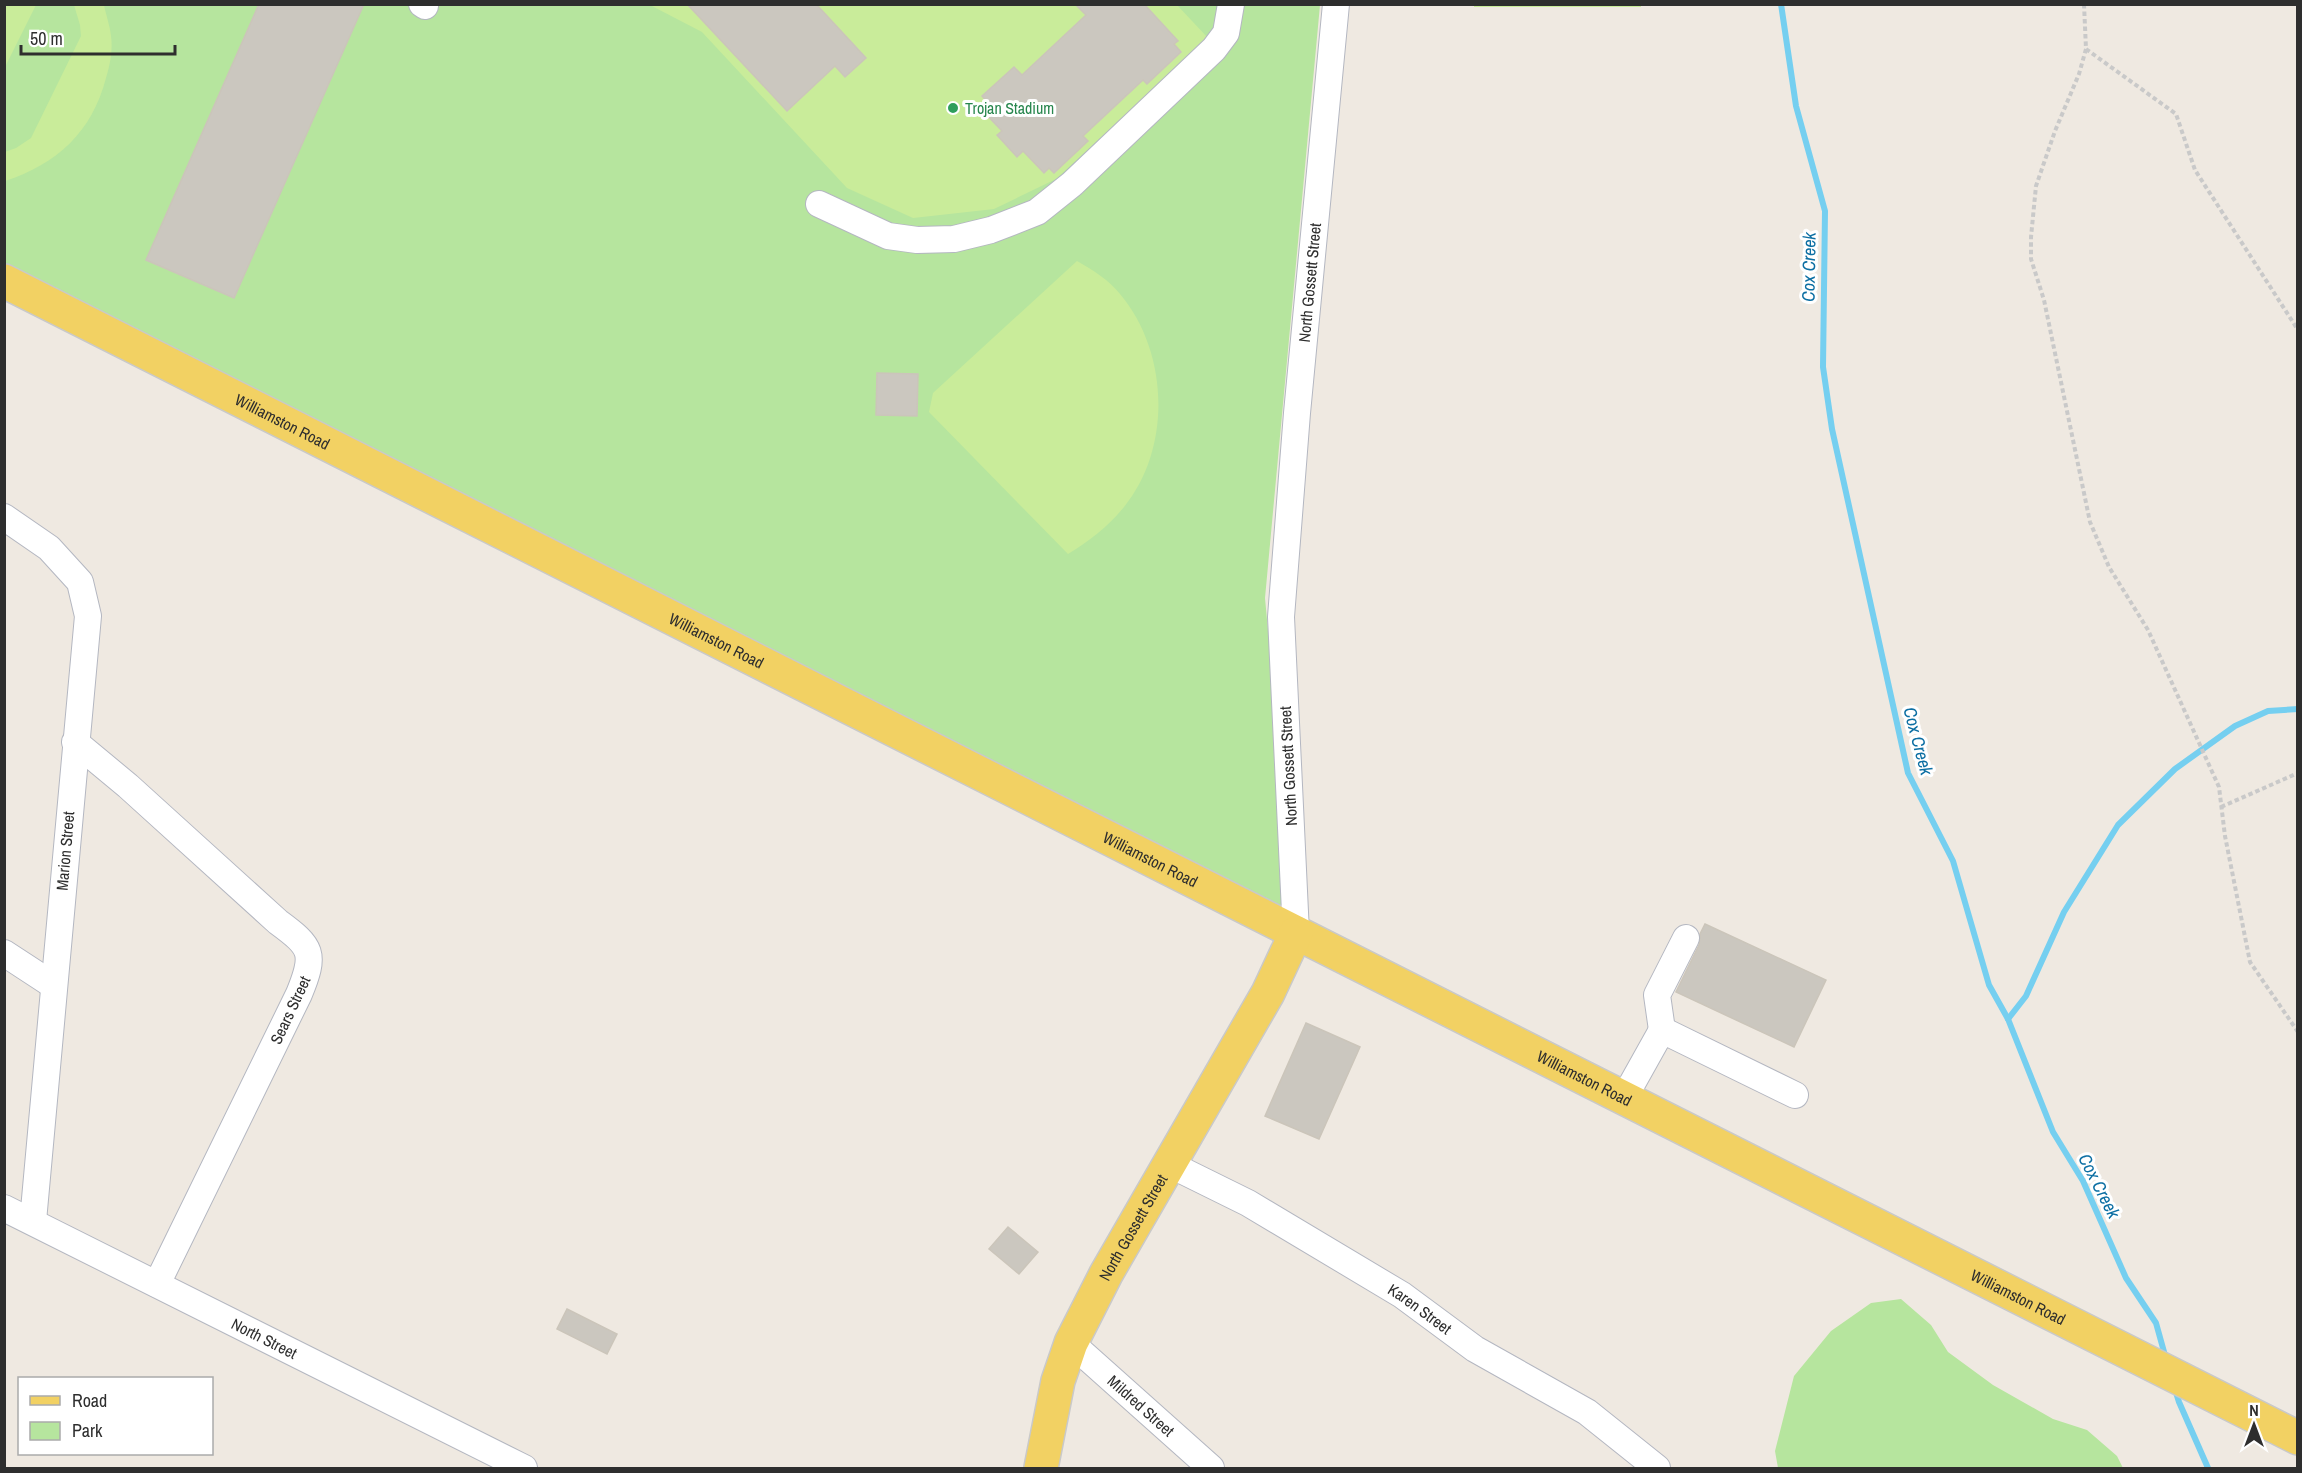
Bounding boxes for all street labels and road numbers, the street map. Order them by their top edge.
street label: North Gossett Street [1293,222,1326,343]
street label: Williamston Road [231,388,334,455]
street label: Williamston Road [665,607,768,674]
street label: North Gossett Street [1274,705,1302,826]
street label: Marion Street [51,810,79,892]
street label: Williamston Road [1099,826,1202,892]
street label: Sears Street [265,972,316,1048]
street label: Williamston Road [1533,1045,1636,1111]
street label: North Gossett Street [1093,1170,1172,1284]
street label: Williamston Road [1967,1264,2070,1330]
street label: Karen Street [1384,1278,1457,1339]
street label: North Street [228,1312,301,1364]
street label: Mildred Street [1103,1370,1179,1442]

